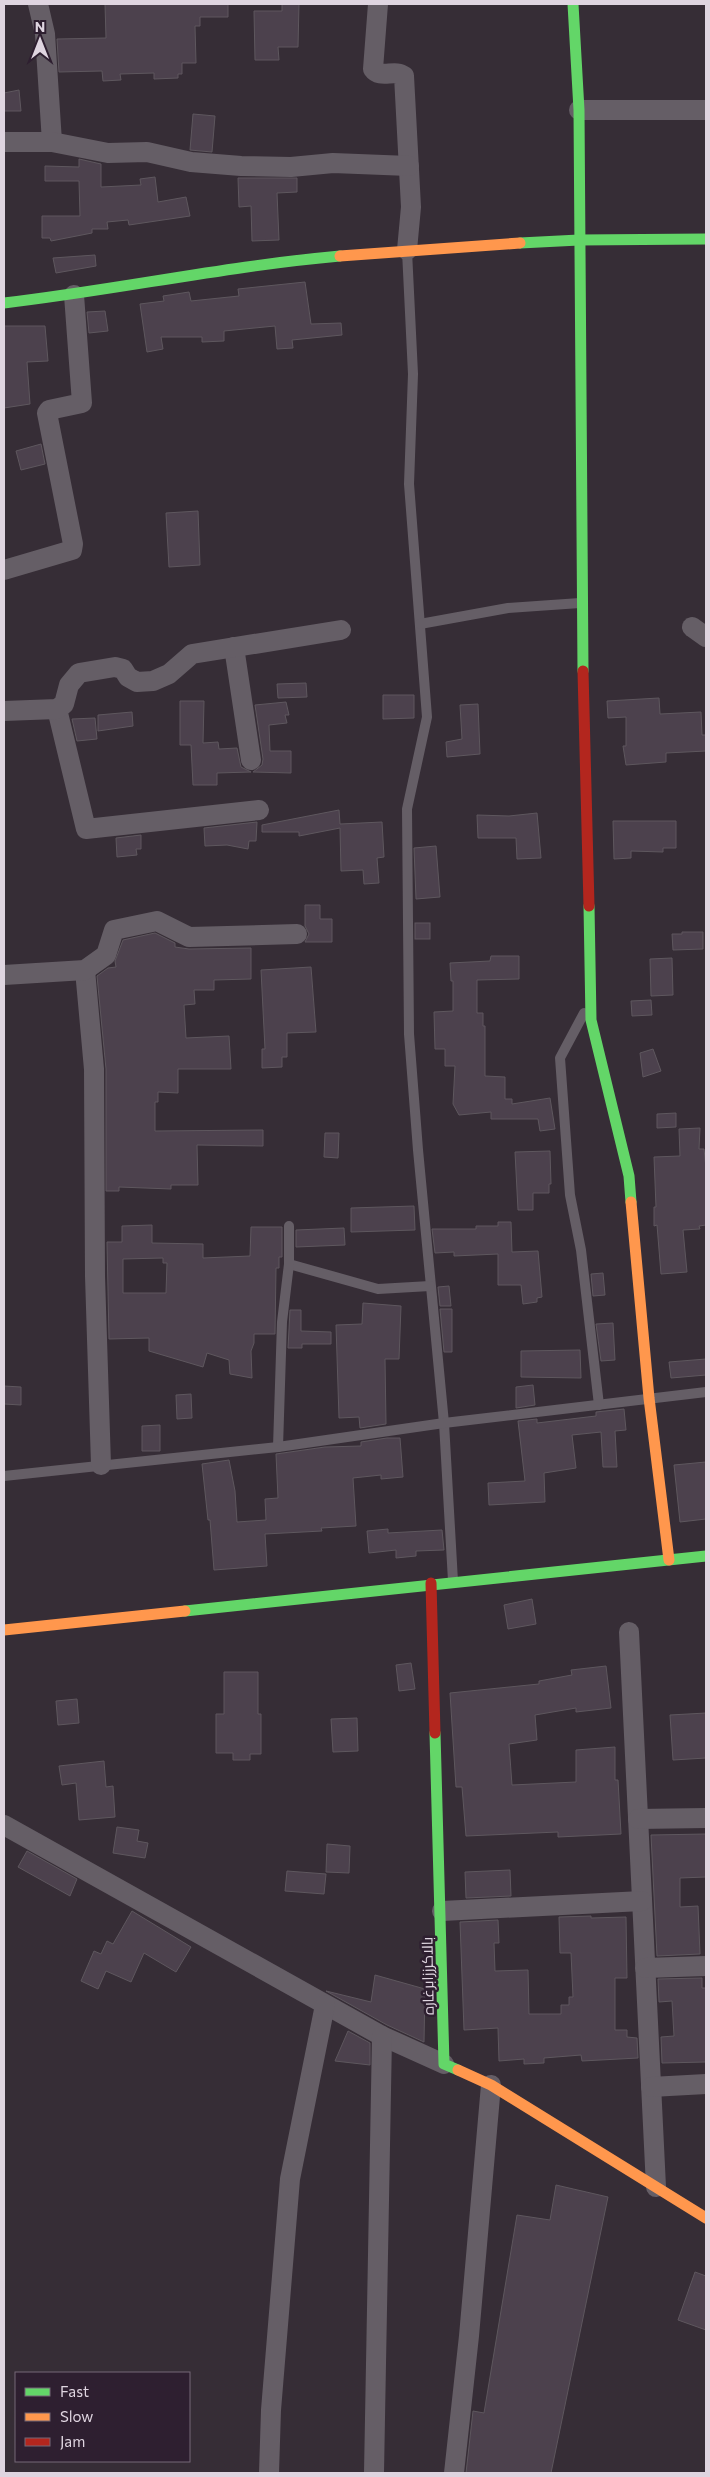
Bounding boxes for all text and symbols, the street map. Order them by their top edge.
north arrow [15,15,65,65]
text: N [35,18,45,35]
street label: بالاکرززابرغاره [417,1937,438,2015]
legend [15,2372,190,2462]
text: Fast [60,2382,89,2400]
text: Slow [60,2407,93,2425]
text: Jam [60,2432,85,2450]

